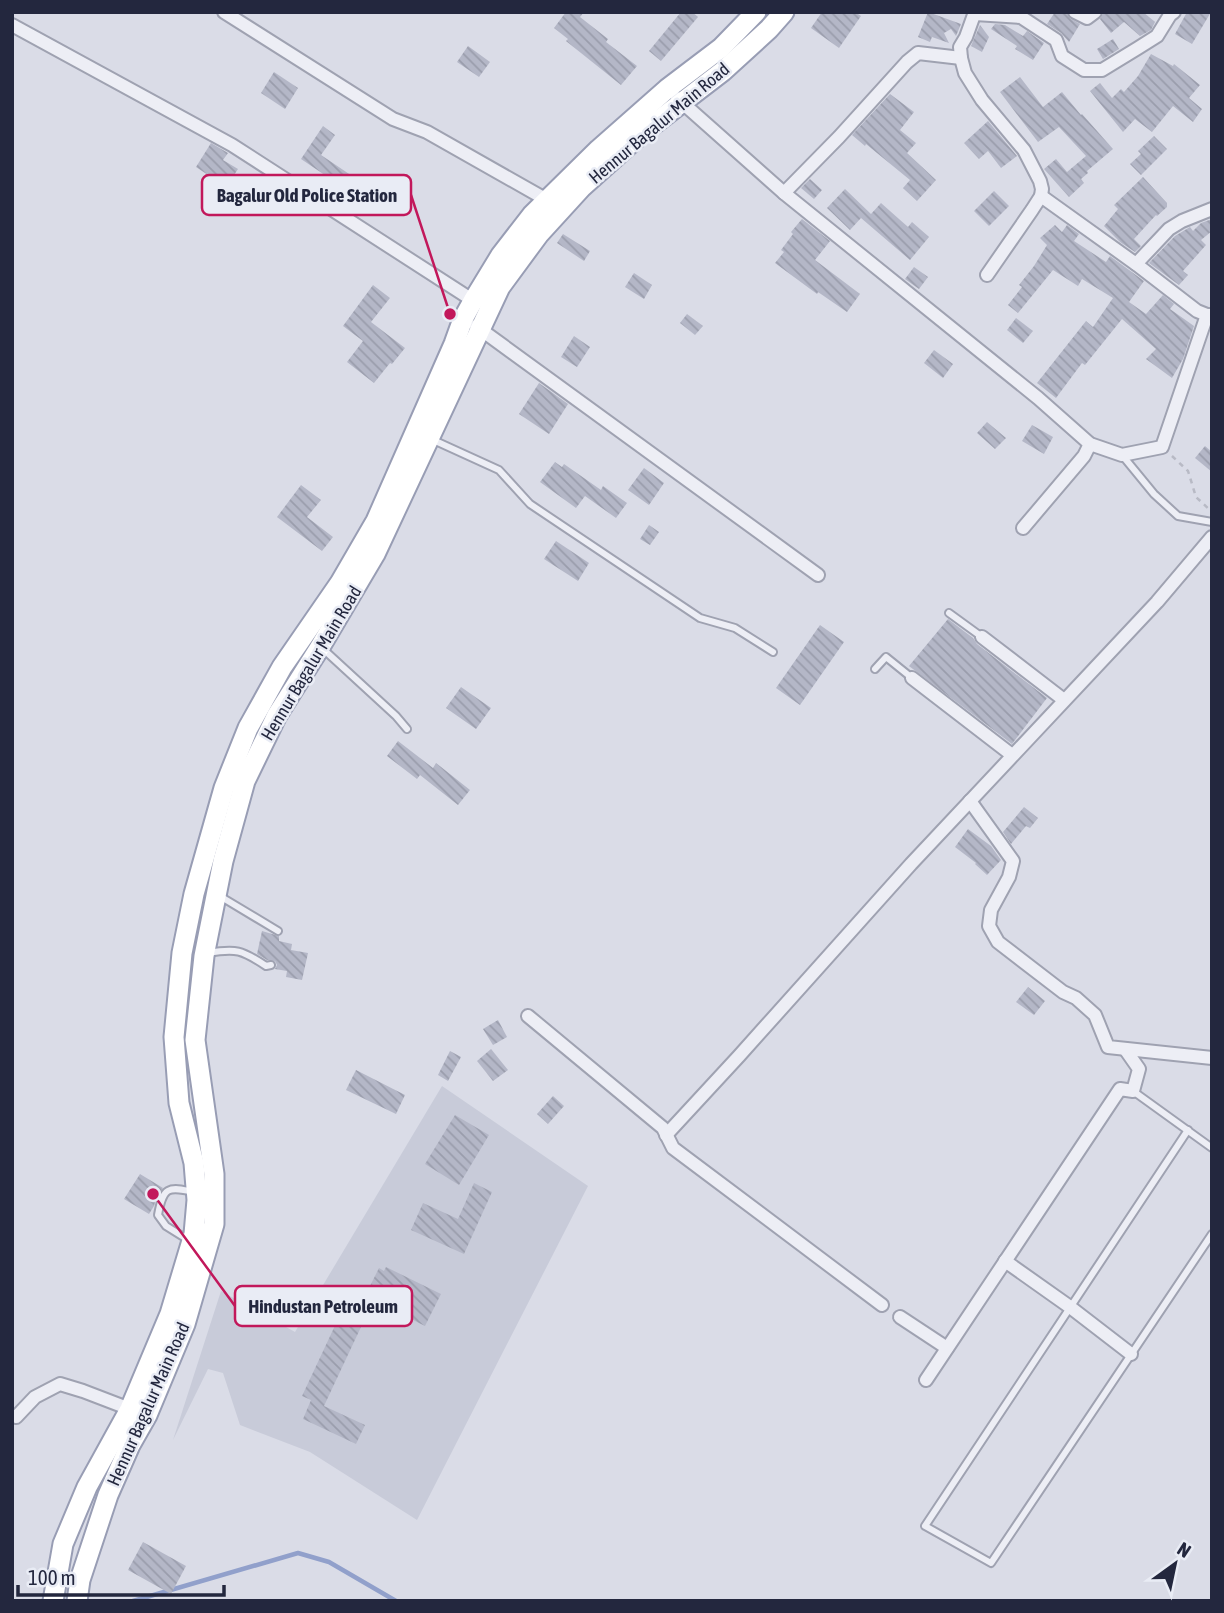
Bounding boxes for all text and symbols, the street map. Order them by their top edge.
street label: Hennur Bagalur Main Road [585,58,733,188]
callout: Bagalur Old Police Station [202,175,411,215]
text: Bagalur Old Police Station [217,184,397,206]
street label: Hennur Bagalur Main Road [257,582,365,744]
callout: Hindustan Petroleum [235,1286,412,1326]
text: Hindustan Petroleum [248,1295,398,1317]
street label: Hennur Bagalur Main Road [102,1319,194,1489]
north arrow [1140,1529,1210,1599]
text: N [1174,1537,1195,1562]
scale bar [18,1554,224,1598]
text: 100 m [28,1565,76,1589]

